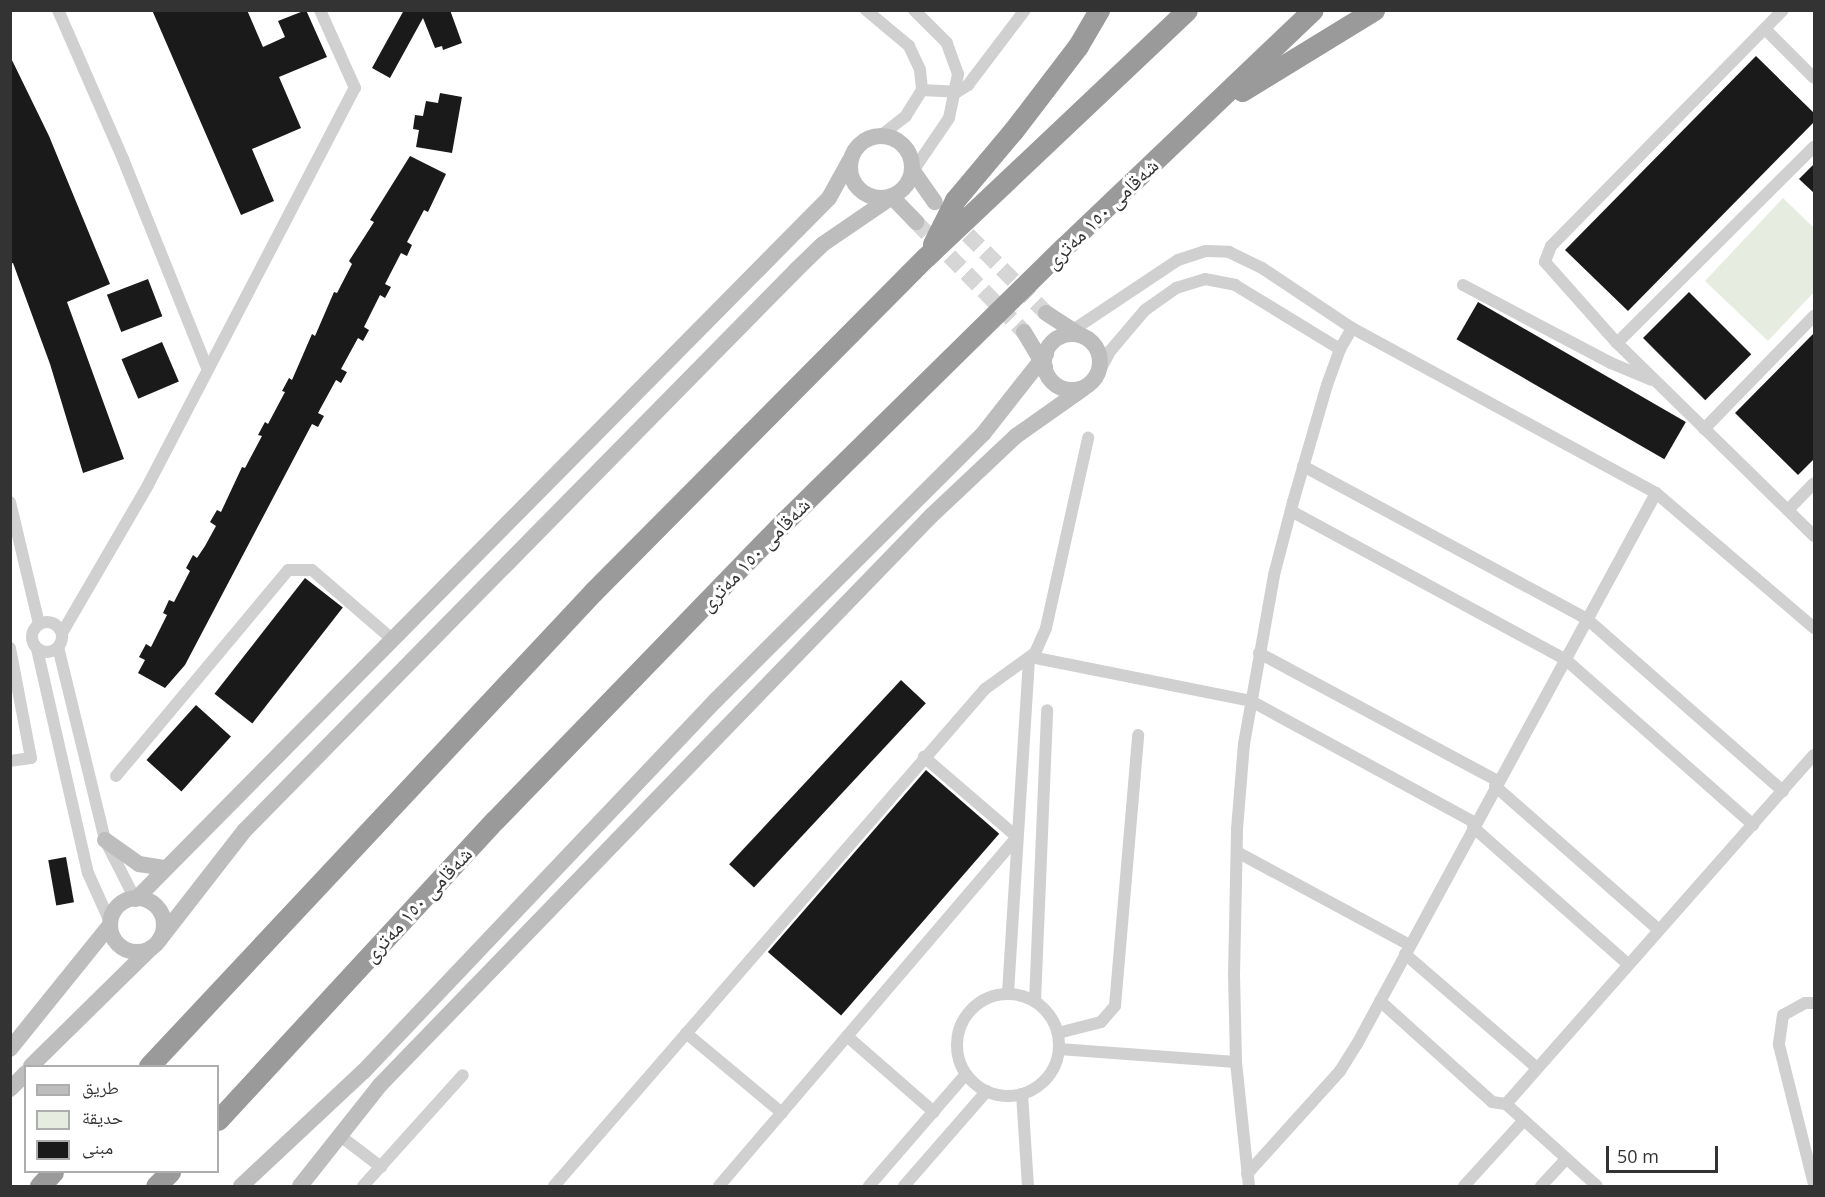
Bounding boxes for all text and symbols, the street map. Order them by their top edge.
street label: شەقامی ١٥٠ مەتری [1039,152,1163,274]
street label: شەقامی ١٥٠ مەتری [693,492,815,616]
street label: شەقامی ١٥٠ مەتری [357,841,477,967]
legend [24,1065,219,1173]
text: طريق [82,1075,119,1099]
text: حديقة [82,1105,123,1129]
scale bar [1609,1134,1722,1172]
text: مبنى [82,1135,113,1159]
text: 50 m [1617,1144,1659,1168]

